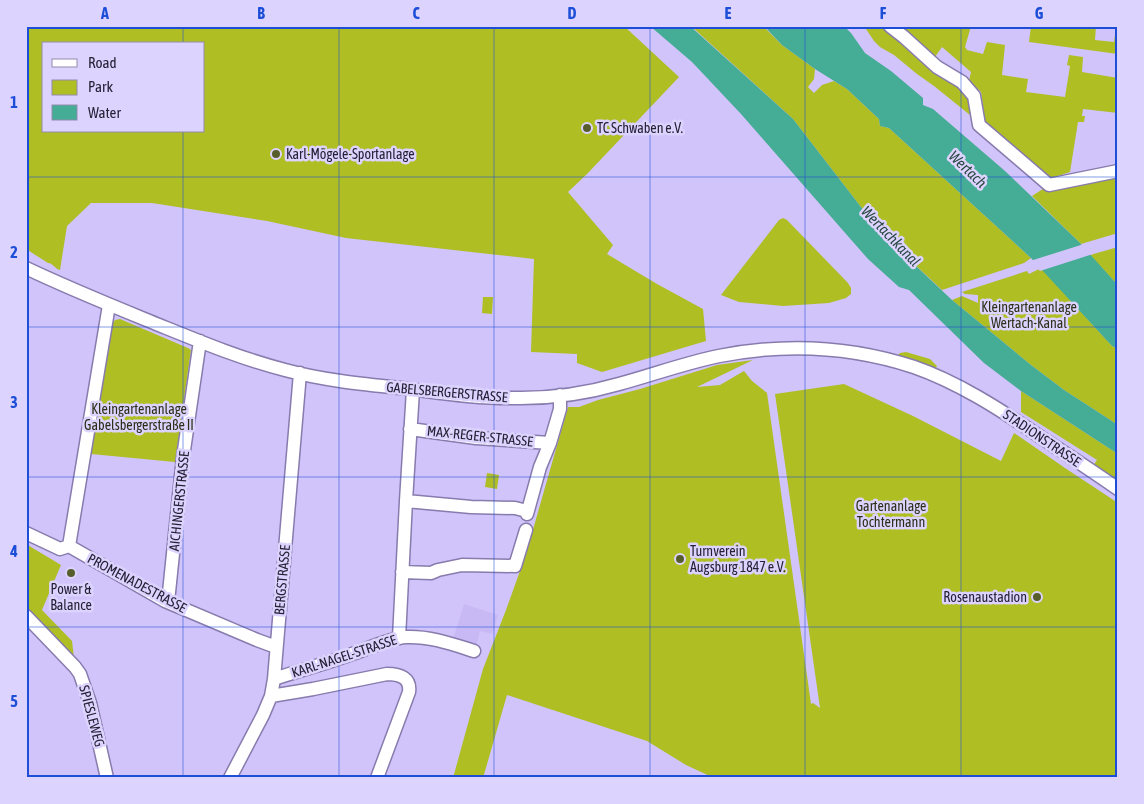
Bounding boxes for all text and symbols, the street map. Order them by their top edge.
text: A [100,4,109,22]
text: B [257,4,265,22]
text: C [412,4,420,22]
text: D [568,4,577,22]
text: E [725,4,732,22]
text: F [880,4,887,22]
text: G [1035,4,1044,22]
legend [42,42,205,132]
text: Road [88,54,117,71]
text: Park [88,78,113,95]
text: 1 [10,93,18,111]
text: Water [88,104,121,121]
place label: TC Schwaben e.V. [597,120,683,136]
marker: TC Schwaben e.V. [581,122,593,134]
place label: Karl-Mögele-Sportanlage [286,146,415,162]
water label: Wertach [946,147,990,191]
marker: Karl-Mögele-Sportanlage [270,148,282,160]
water label: Wertachkanal [858,202,924,270]
text: 2 [10,243,18,261]
park label: Kleingartenanlage Wertach-Kanal [981,299,1077,331]
street label: GABELSBERGERSTRASSE [386,379,508,405]
text: 3 [10,393,18,411]
park label: Kleingartenanlage Gabelsbergerstraße II [84,401,194,433]
street label: STADIONSTRASSE [1000,406,1084,470]
street label: MAX-REGER-STRASSE [426,422,534,450]
street label: AICHINGERSTRASSE [166,450,192,552]
park label: Gartenanlage Tochtermann [856,498,926,530]
text: 4 [9,542,18,560]
place label: Turnverein Augsburg 1847 e.V. [690,543,786,575]
street label: BERGSTRASSE [271,544,293,616]
street label: PROMENADESTRASSE [85,550,189,616]
marker: Turnverein Augsburg 1847 e.V. [674,553,686,565]
marker: Power & Balance [65,567,77,579]
place label: Power & Balance [50,581,92,613]
place label: Rosenaustadion [943,589,1027,605]
marker: Rosenaustadion [1031,591,1043,603]
street label: KARL-NAGEL-STRASSE [290,631,398,680]
street label: SPIESLEWEG [76,683,108,749]
text: 5 [10,692,18,710]

